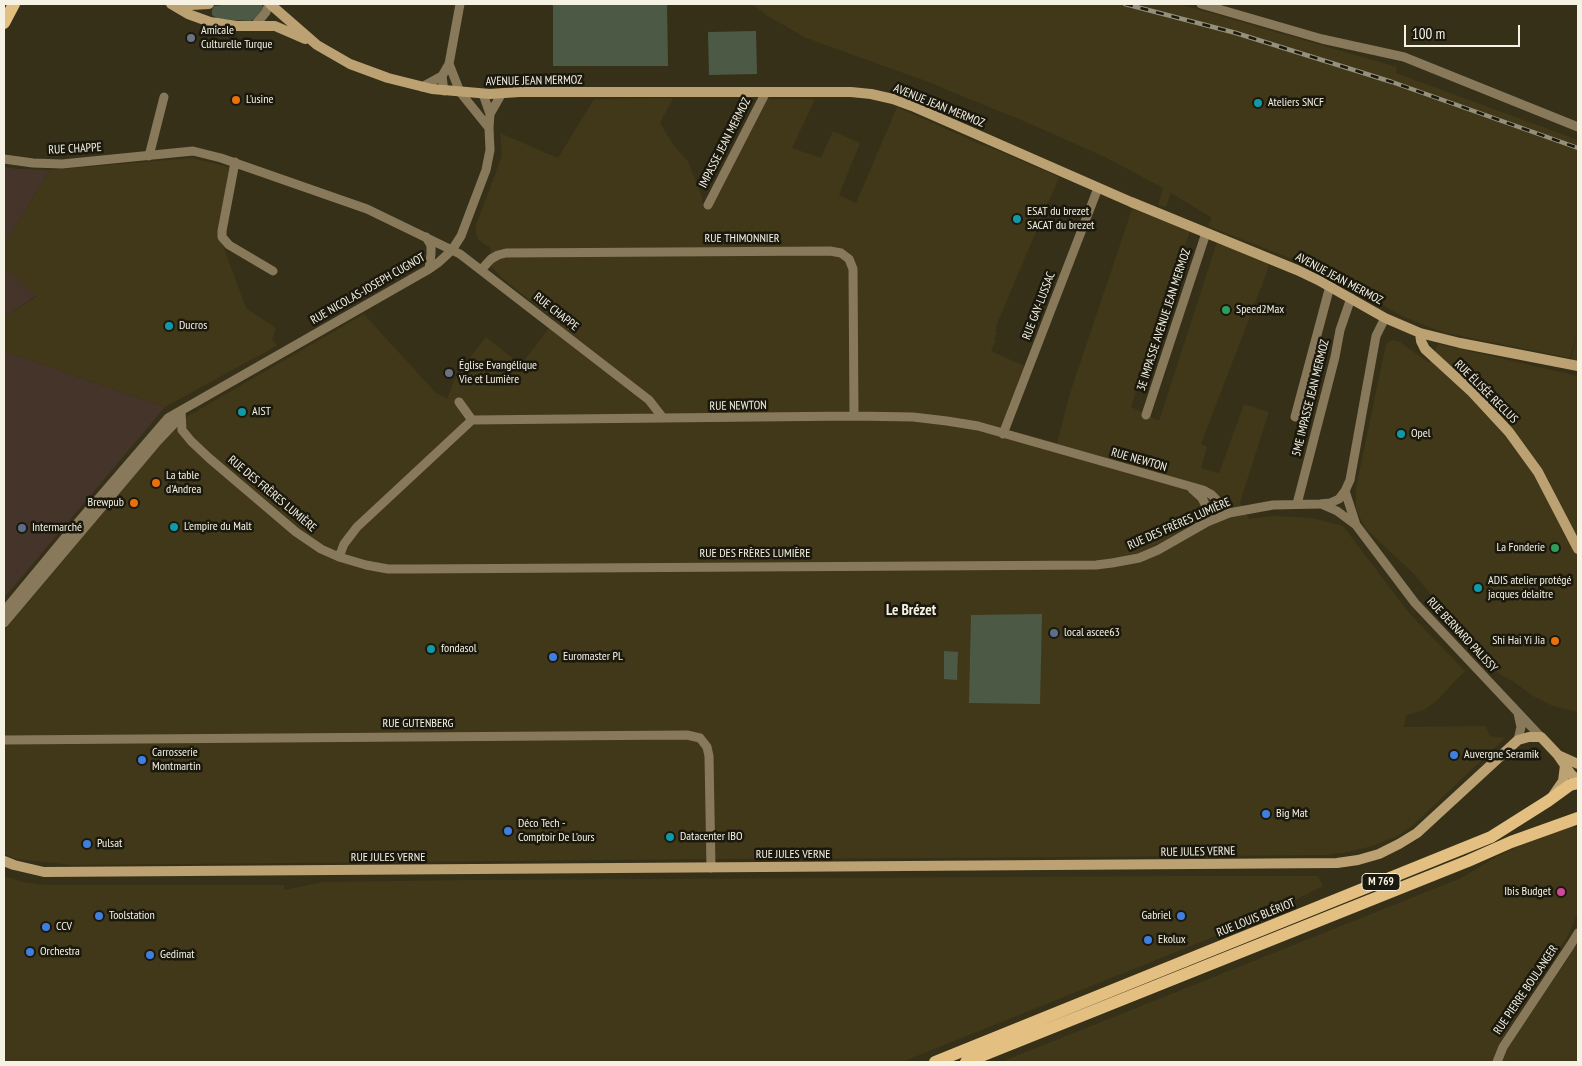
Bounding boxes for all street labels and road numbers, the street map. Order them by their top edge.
street label: AVENUE JEAN MERMOZ [485,73,583,89]
street label: AVENUE JEAN MERMOZ [891,81,987,131]
street label: IMPASSE JEAN MERMOZ [696,95,754,191]
street label: RUE CHAPPE [48,140,102,158]
street label: RUE THIMONNIER [704,232,780,246]
street label: 3E IMPASSE AVENUE JEAN MERMOZ [1134,247,1194,393]
street label: RUE NICOLAS-JOSEPH CUGNOT [308,250,428,328]
street label: AVENUE JEAN MERMOZ [1293,250,1385,308]
street label: RUE GAY-LUSSAC [1019,270,1059,342]
street label: RUE CHAPPE [531,290,581,334]
street label: 5ME IMPASSE JEAN MERMOZ [1289,338,1333,458]
street label: RUE ÉLISÉE RECLUS [1451,357,1521,427]
street label: RUE NEWTON [709,398,767,414]
street label: RUE NEWTON [1110,445,1168,475]
street label: RUE DES FRÈRES LUMIÈRE [225,453,319,535]
street label: RUE DES FRÈRES LUMIÈRE [1125,495,1233,553]
street label: RUE DES FRÈRES LUMIÈRE [699,547,811,561]
street label: RUE BERNARD PALISSY [1424,595,1500,675]
street label: RUE GUTENBERG [383,717,453,731]
street label: RUE JULES VERNE [1161,844,1235,860]
street label: RUE JULES VERNE [756,848,830,862]
street label: RUE JULES VERNE [351,851,425,865]
road number: M 769 [1362,874,1400,890]
street label: RUE LOUIS BLÉRIOT [1215,896,1297,940]
street label: RUE PIERRE BOULANGER [1491,943,1561,1037]

